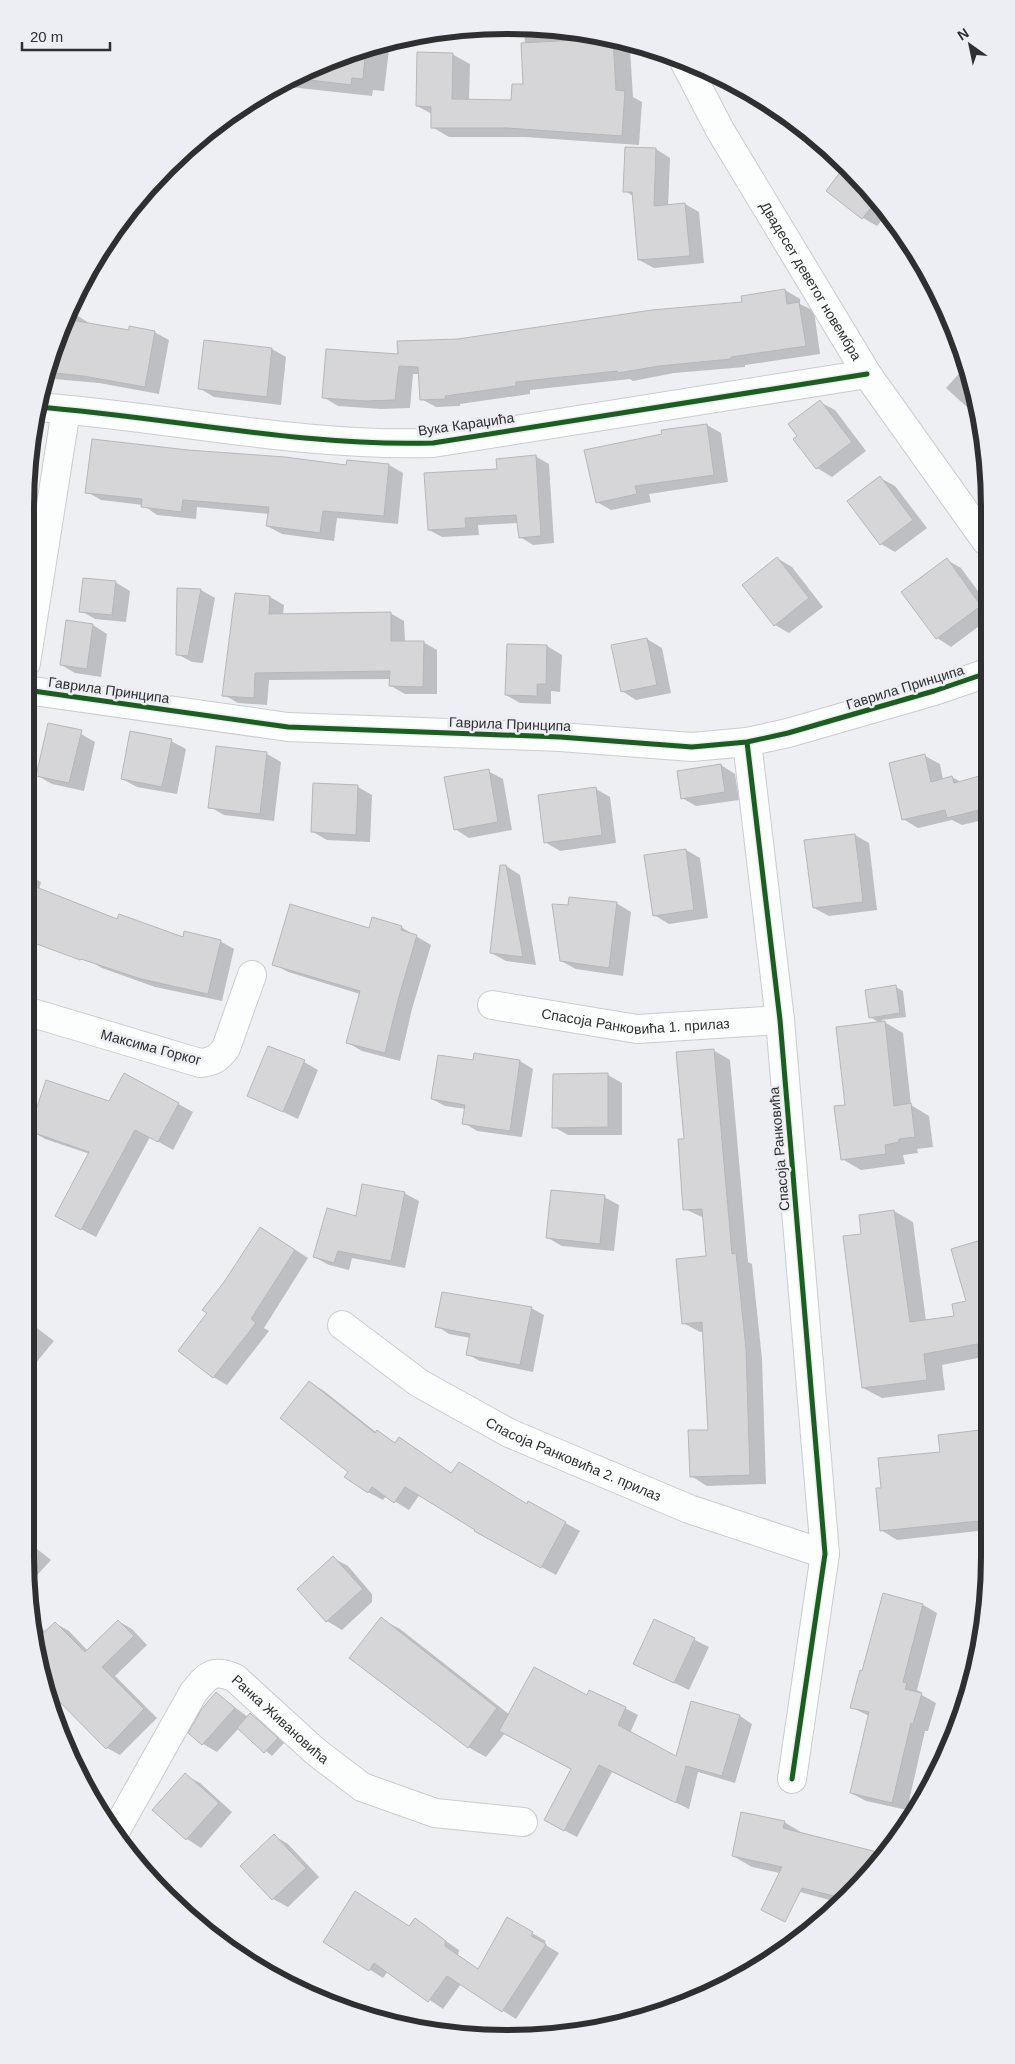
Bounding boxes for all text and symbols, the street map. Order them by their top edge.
scale bar [22,20,110,52]
north arrow [945,20,995,70]
text: N [954,25,972,44]
text: 20 m [30,28,63,45]
street label: Двадесет деветог новембра [757,199,865,363]
street label: Вука Караџића [417,409,515,439]
street label: Гаврила Принципа [844,661,966,712]
street label: Гаврила Принципа [47,674,171,706]
street label: Гаврила Принципа [449,714,571,734]
street label: Спасоја Ранковића 1. прилаз [540,1005,730,1037]
street label: Максима Горког [99,1026,203,1068]
street label: Спасоја Ранковића [766,1086,792,1212]
street label: Спасоја Ранковића 2. прилаз [483,1414,664,1504]
street label: Ранка Живановића [229,1671,332,1767]

